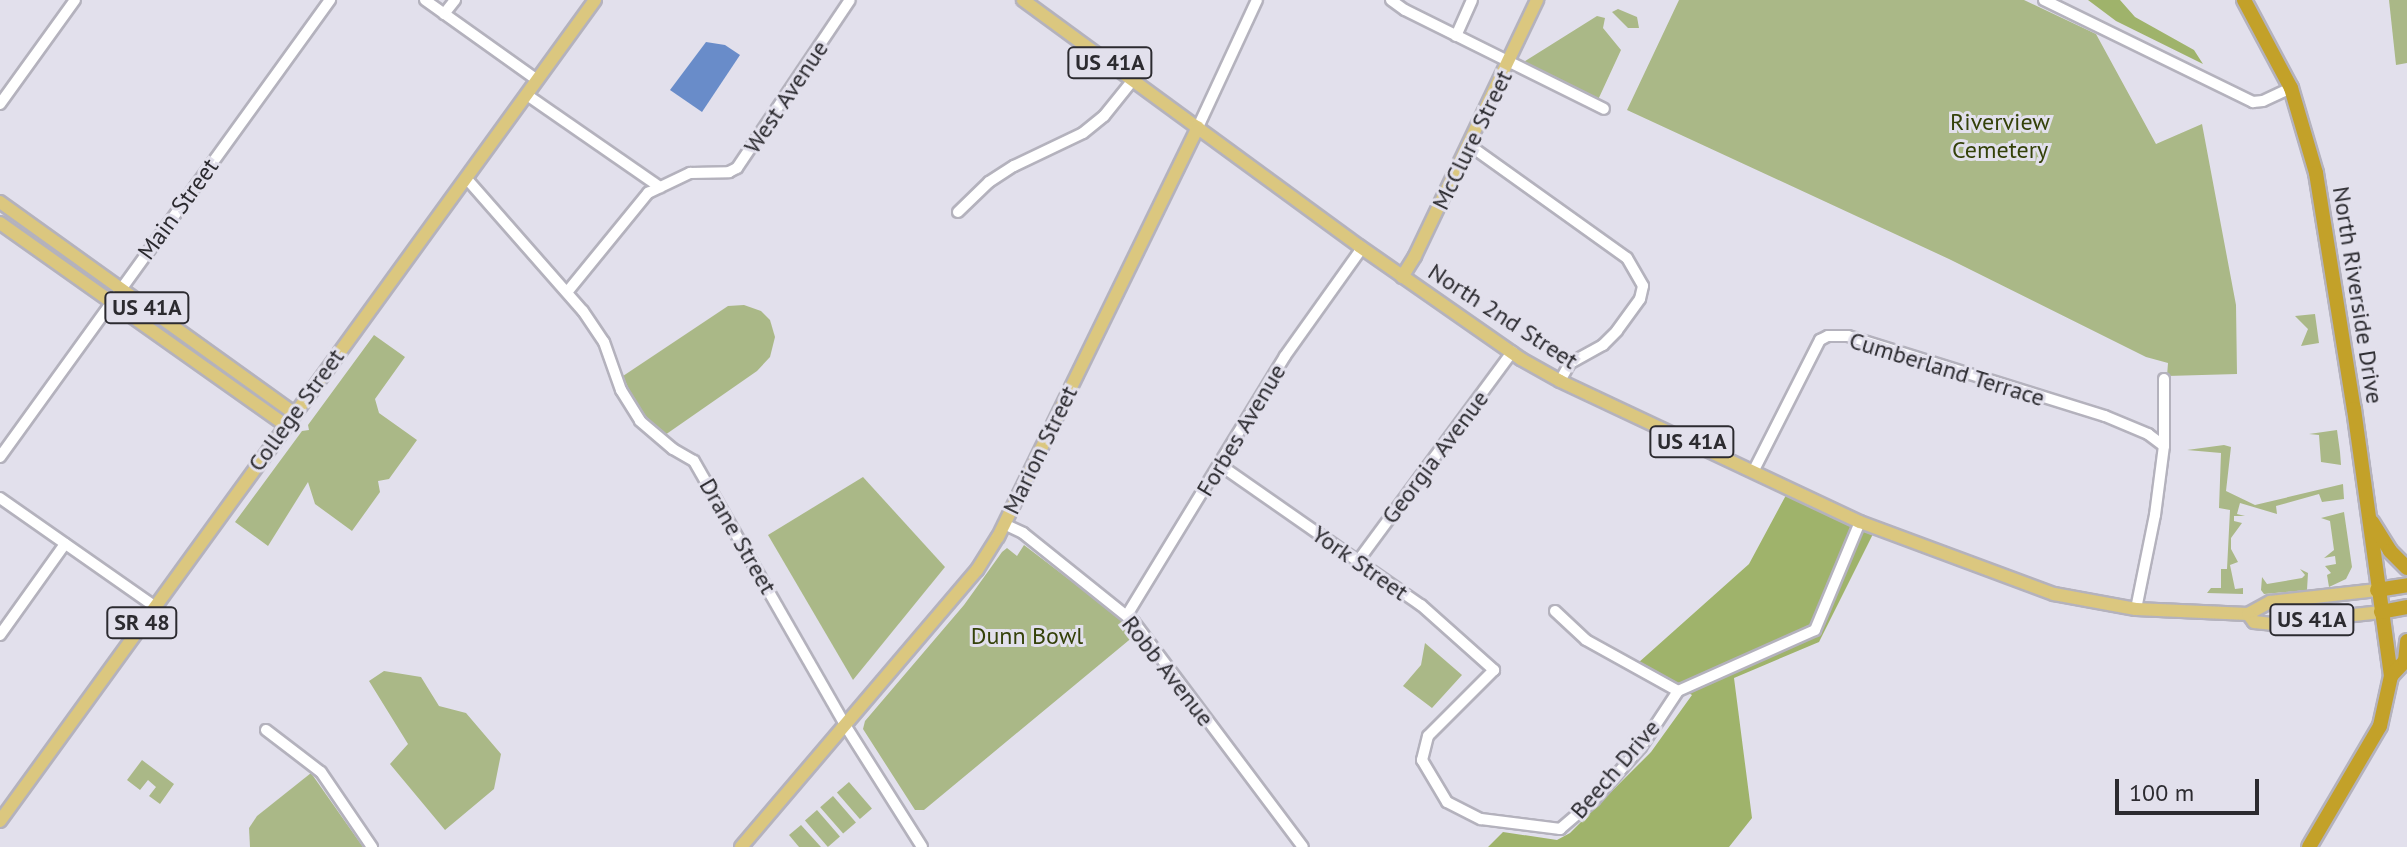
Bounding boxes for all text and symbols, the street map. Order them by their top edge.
street label: West Avenue [738,35,834,159]
road number: US 41A [1066,45,1154,81]
street label: McClure Street [1426,66,1518,214]
park label: Riverview Cemetery [1950,108,2050,164]
street label: Main Street [132,153,224,265]
street label: North Riverside Drive [2327,184,2389,406]
street label: North 2nd Street [1423,257,1583,375]
road number: US 41A [103,290,191,326]
street label: Cumberland Terrace [1845,325,2049,413]
street label: College Street [242,343,350,477]
street label: Forbes Avenue [1190,358,1292,502]
street label: Marion Street [997,381,1083,519]
street label: Georgia Avenue [1375,384,1495,530]
road number: US 41A [1648,424,1736,460]
street label: Drane Street [693,473,783,599]
street label: York Street [1306,519,1414,607]
road number: US 41A [2268,602,2356,638]
road number: SR 48 [106,605,178,641]
street label: Robb Avenue [1116,610,1220,732]
park label: Dunn Bowl [971,622,1083,650]
street label: Beech Drive [1564,714,1666,824]
scale bar [2119,763,2263,813]
text: 100 m [2129,777,2194,808]

